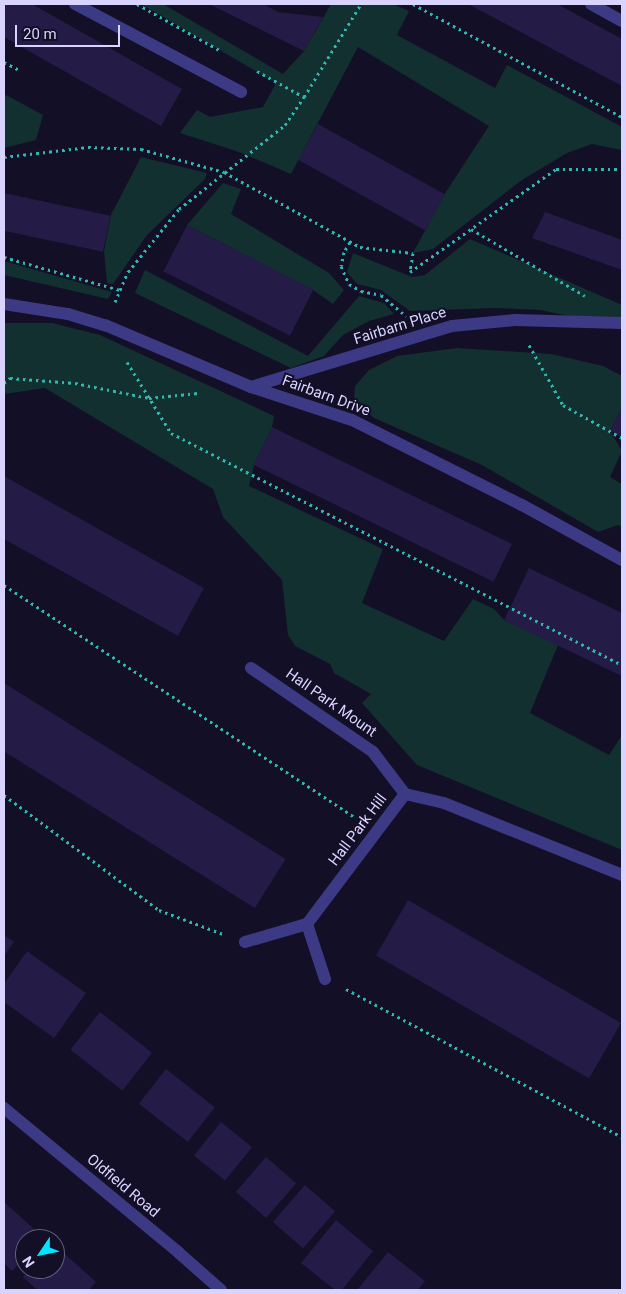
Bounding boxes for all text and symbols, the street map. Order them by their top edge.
scale bar [18,15,122,47]
text: 20 m [23,25,57,43]
street label: Fairbarn Place [352,303,448,349]
street label: Fairbarn Drive [280,372,372,420]
street label: Hall Park Mount [282,665,380,741]
street label: Hall Park Hill [325,790,391,870]
street label: Oldfield Road [83,1151,163,1221]
north arrow [15,1229,65,1279]
text: N [19,1253,38,1270]

